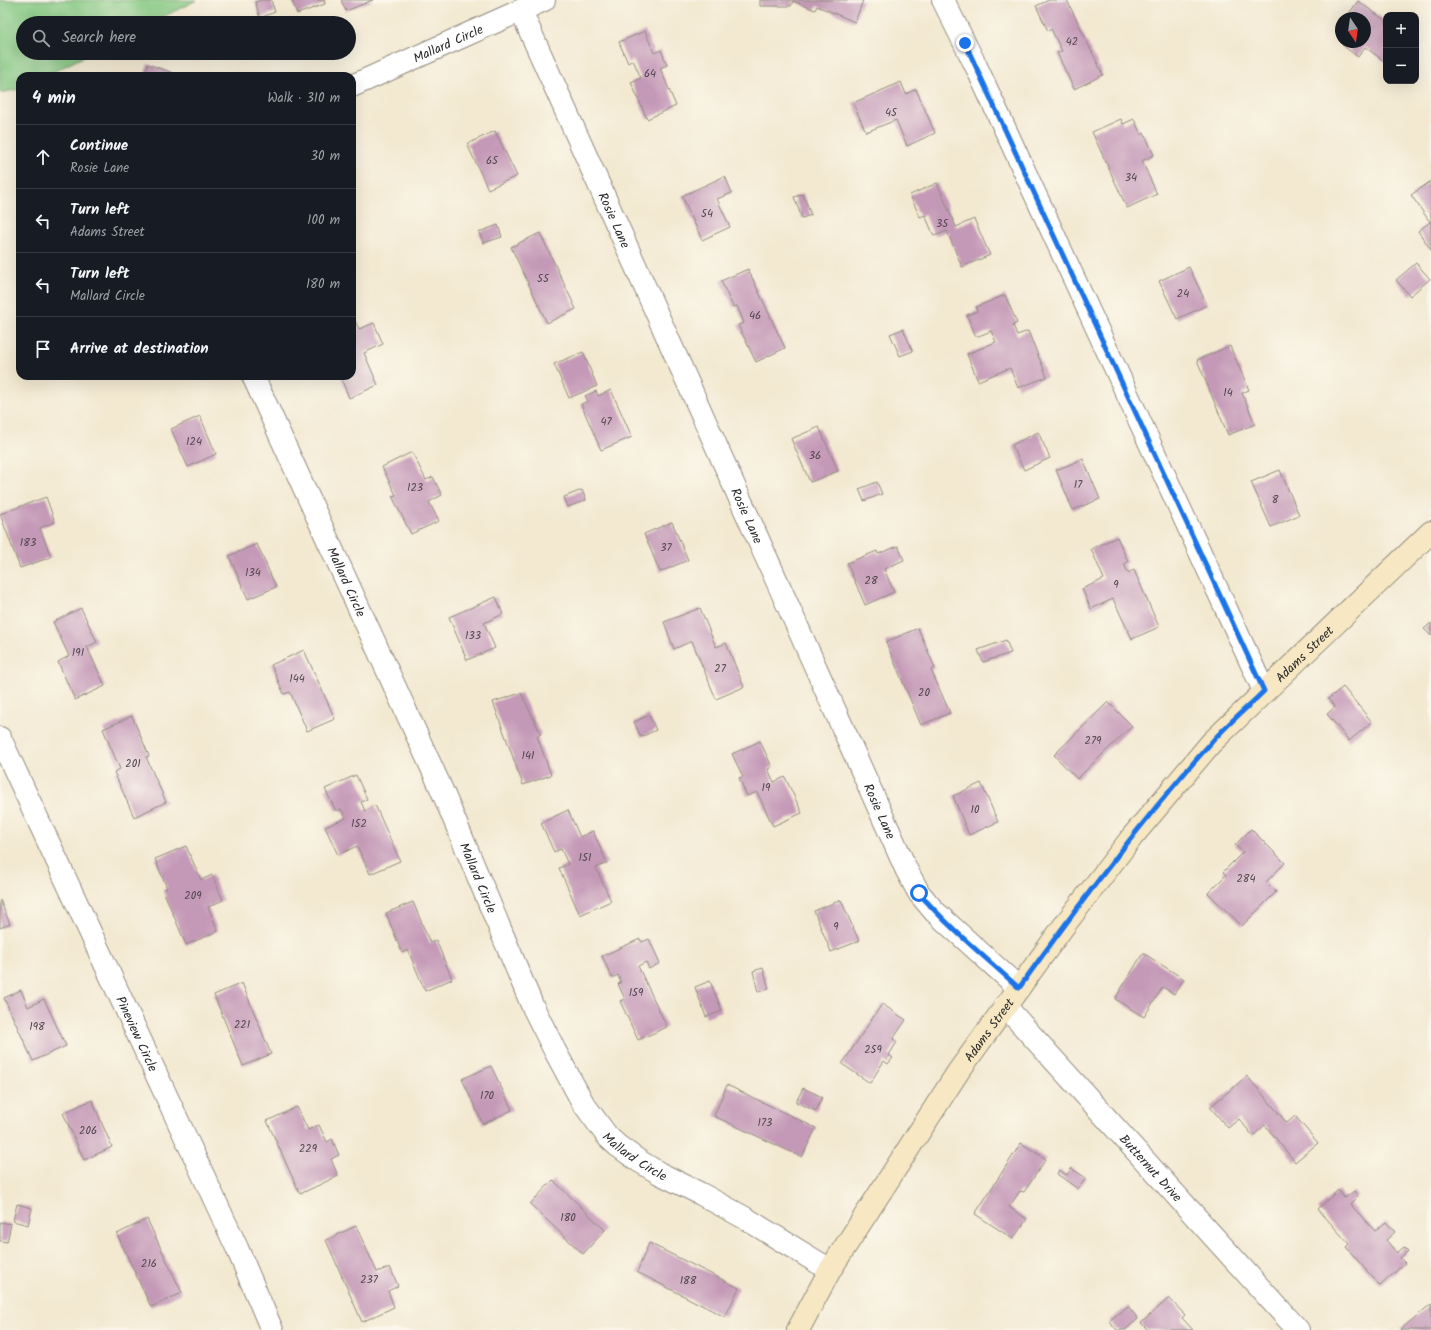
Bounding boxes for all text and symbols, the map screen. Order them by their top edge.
north arrow [1335,12,1371,48]
map controls [1383,12,1419,84]
button: + [1383,12,1419,48]
search box [16,16,356,60]
street label: Mallard Circle [410,19,487,69]
text: Search here [62,26,136,50]
icon: search [30,27,52,49]
house number: 42 [1066,33,1078,51]
route end [956,34,974,52]
button: − [1383,48,1419,84]
house number: 64 [644,65,656,83]
text: 4 min [32,85,76,112]
text: Walk · 310 m [267,88,340,109]
house number: 45 [885,104,898,122]
text: Continue [70,134,128,158]
icon: ahead [32,146,54,168]
text: 30 m [311,146,340,167]
house number: 65 [486,152,499,170]
text: Rosie Lane [70,158,129,179]
house number: 34 [1125,169,1137,187]
street label: Rosie Lane [592,189,635,252]
text: Turn left [70,198,130,222]
house number: 54 [701,205,713,223]
icon: left [32,210,54,232]
text: 100 m [307,210,340,231]
house number: 35 [936,215,949,233]
text: Adams Street [70,222,145,243]
text: Turn left [70,262,130,286]
house number: 55 [537,270,550,288]
icon: left [32,274,54,296]
text: 180 m [306,274,340,295]
house number: 24 [1177,285,1189,303]
text: Mallard Circle [70,286,145,307]
house number: 46 [749,307,761,325]
text: Arrive at destination [70,337,209,361]
icon: arrive [32,338,54,360]
house number: 14 [1223,384,1233,402]
house number: 47 [600,413,612,431]
house number: 124 [186,433,202,451]
house number: 36 [809,447,821,465]
house number: 17 [1074,476,1083,494]
house number: 123 [407,479,423,497]
street label: Rosie Lane [724,485,768,548]
house number: 8 [1272,491,1279,509]
house number: 183 [20,534,36,552]
house number: 37 [660,539,673,557]
street label: Mallard Circle [320,544,371,621]
house number: 134 [245,564,261,582]
house number: 28 [864,572,878,590]
house number: 9 [1113,576,1119,594]
street label: Adams Street [1271,621,1340,688]
house number: 133 [465,627,481,645]
house number: 191 [72,644,84,662]
house number: 27 [714,660,727,678]
house number: 144 [289,670,305,688]
house number: 20 [918,684,930,702]
house number: 279 [1085,732,1102,750]
house number: 141 [522,747,534,765]
house number: 201 [125,755,141,773]
house number: 19 [762,779,771,797]
street label: Rosie Lane [857,780,901,843]
house number: 10 [971,801,980,819]
house number: 152 [351,815,367,833]
street label: Mallard Circle [453,840,501,917]
house number: 151 [579,849,591,867]
house number: 284 [1236,870,1256,888]
route start [910,884,928,902]
house number: 209 [184,887,202,905]
house number: 9 [833,918,839,936]
house number: 159 [629,984,644,1002]
street label: Pineview Circle [109,993,163,1076]
street label: Adams Street [959,993,1021,1067]
house number: 221 [234,1016,250,1034]
house number: 198 [29,1018,45,1036]
house number: 259 [864,1041,882,1059]
house number: 170 [480,1087,495,1105]
house number: 173 [758,1114,772,1132]
house number: 206 [79,1122,97,1140]
street label: Mallard Circle [597,1127,670,1187]
street label: Butternut Drive [1114,1130,1187,1208]
house number: 229 [299,1140,318,1158]
house number: 180 [560,1209,576,1227]
house number: 216 [141,1255,157,1273]
house number: 237 [360,1271,379,1289]
house number: 188 [680,1272,697,1290]

